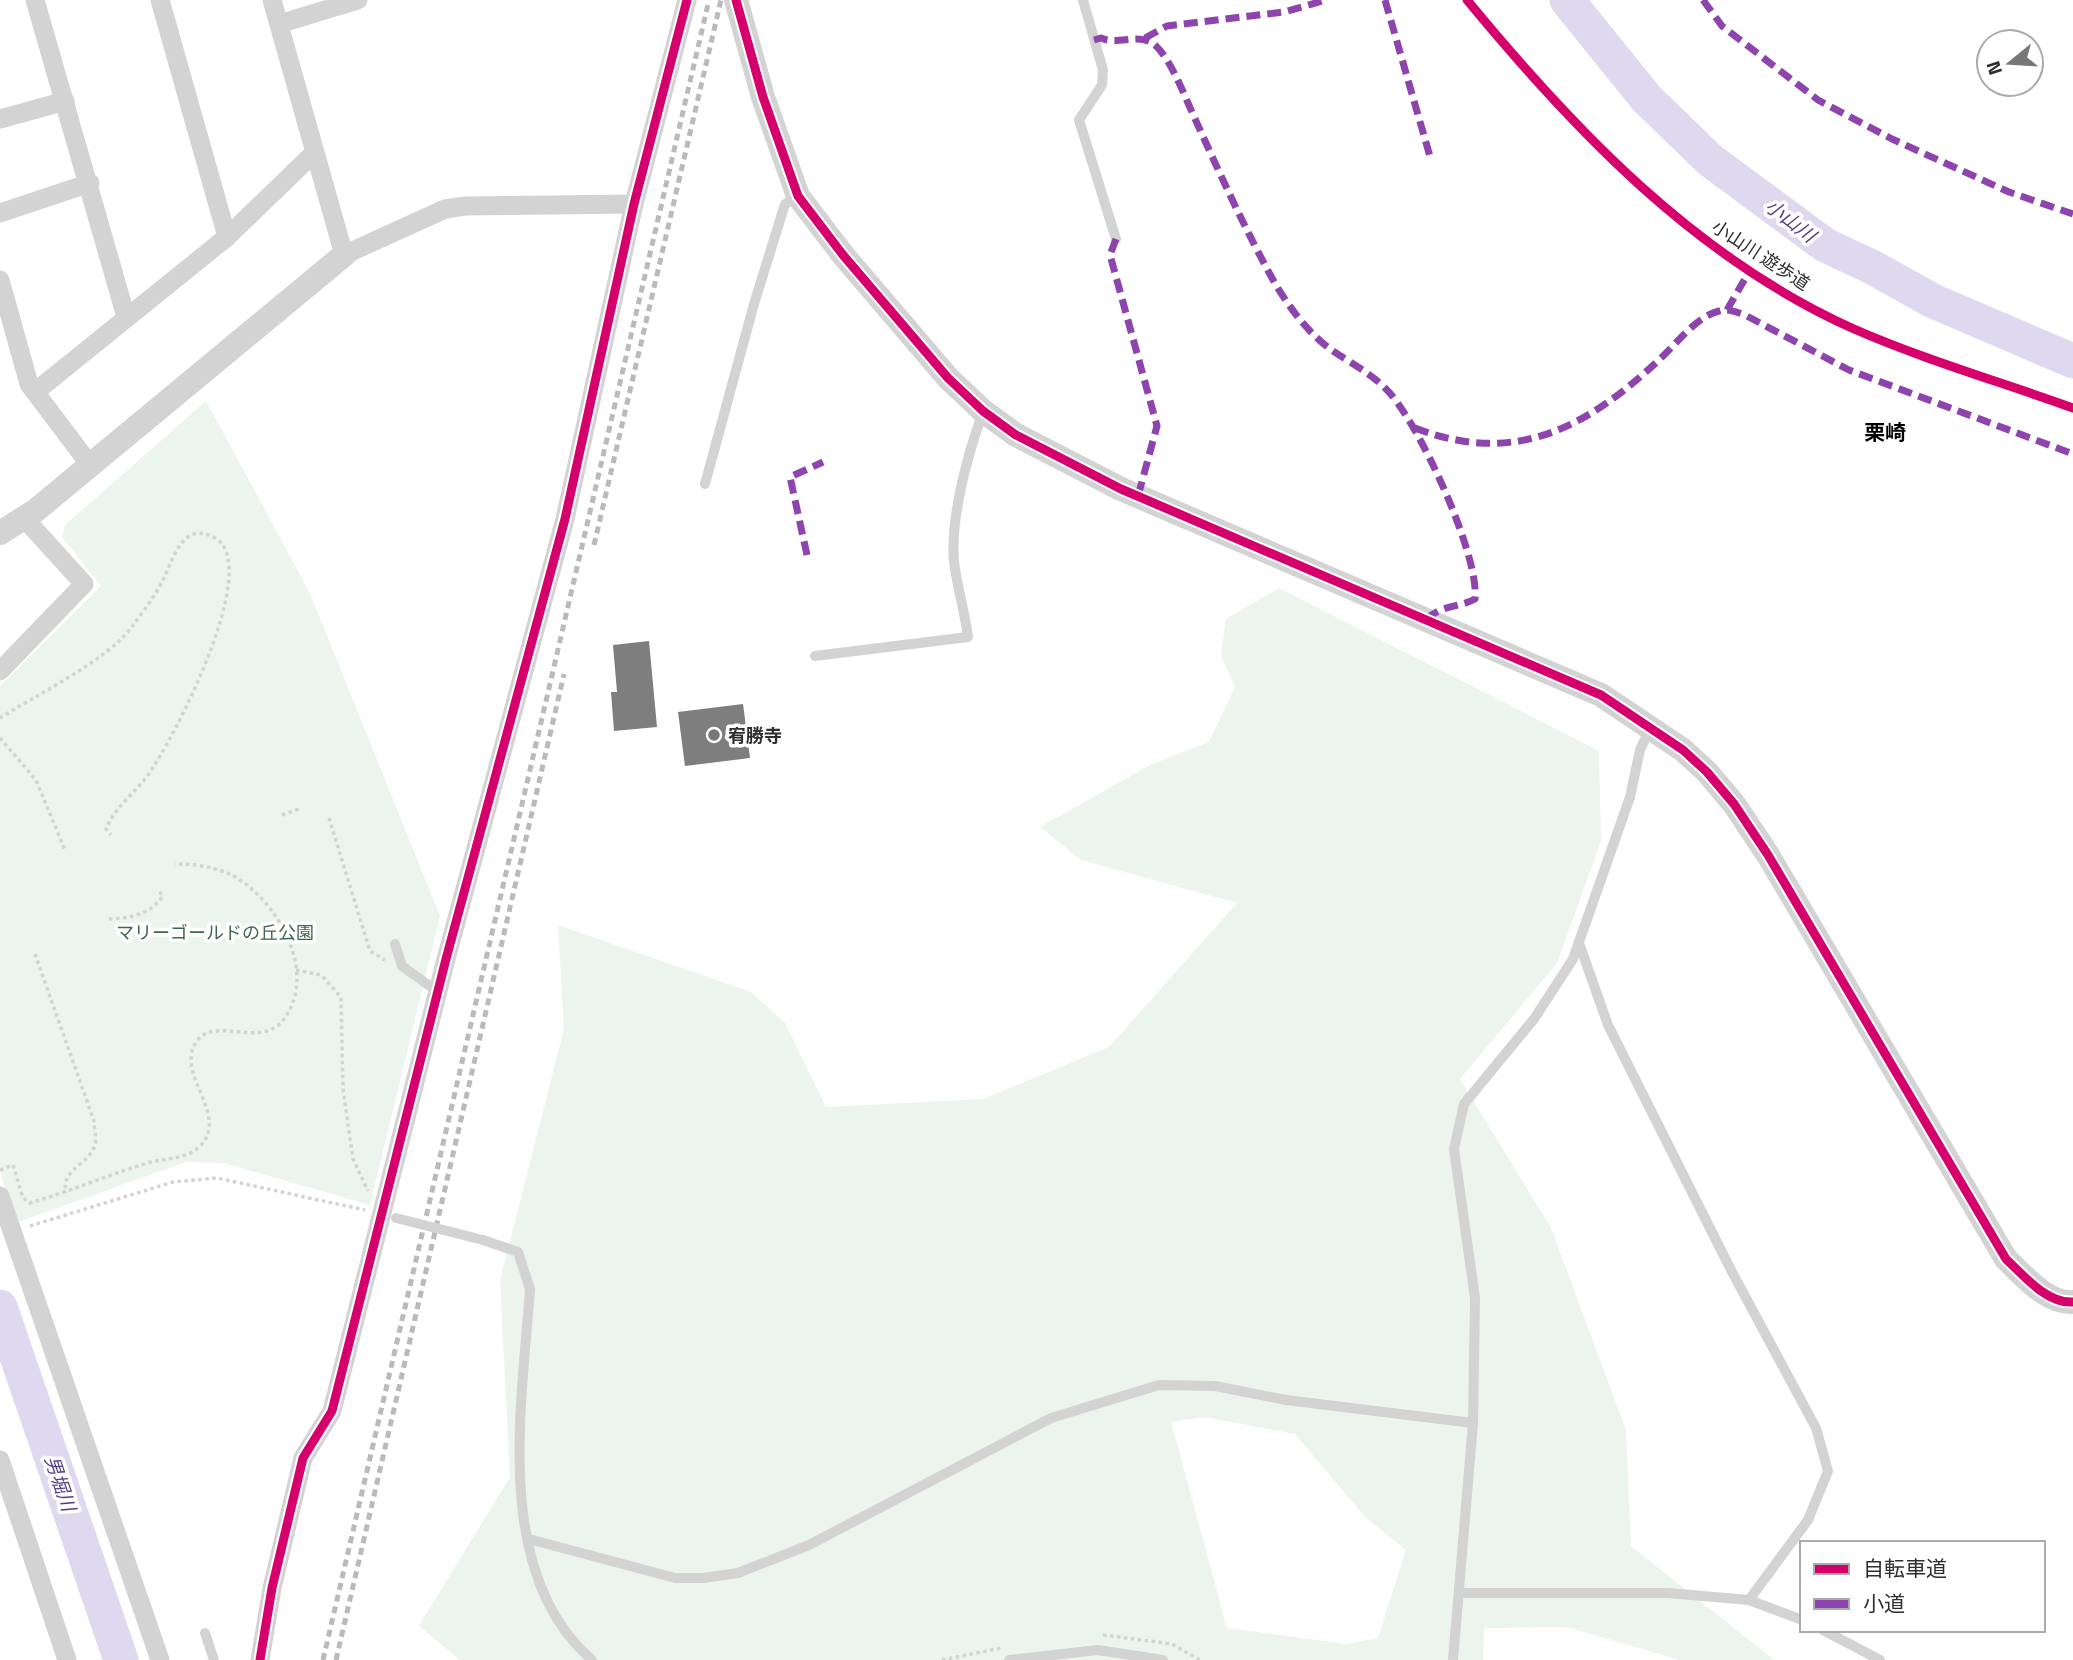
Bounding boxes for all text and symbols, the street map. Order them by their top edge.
north arrow [1975,28,2045,98]
text: N [1978,58,2009,79]
water label: 小山川 [1760,191,1824,250]
street label: 小山川 遊歩道 [1707,213,1815,297]
district label: 栗崎 [1864,416,1906,448]
place label: 宥勝寺 [728,722,782,749]
marker: 宥勝寺 [706,727,722,743]
park label: マリーゴールドの丘公園 [116,919,314,946]
water label: 男堀川 [38,1451,85,1517]
legend [1800,1541,2045,1632]
text: 自転車道 [1863,1552,1947,1584]
text: 小道 [1863,1587,1905,1619]

